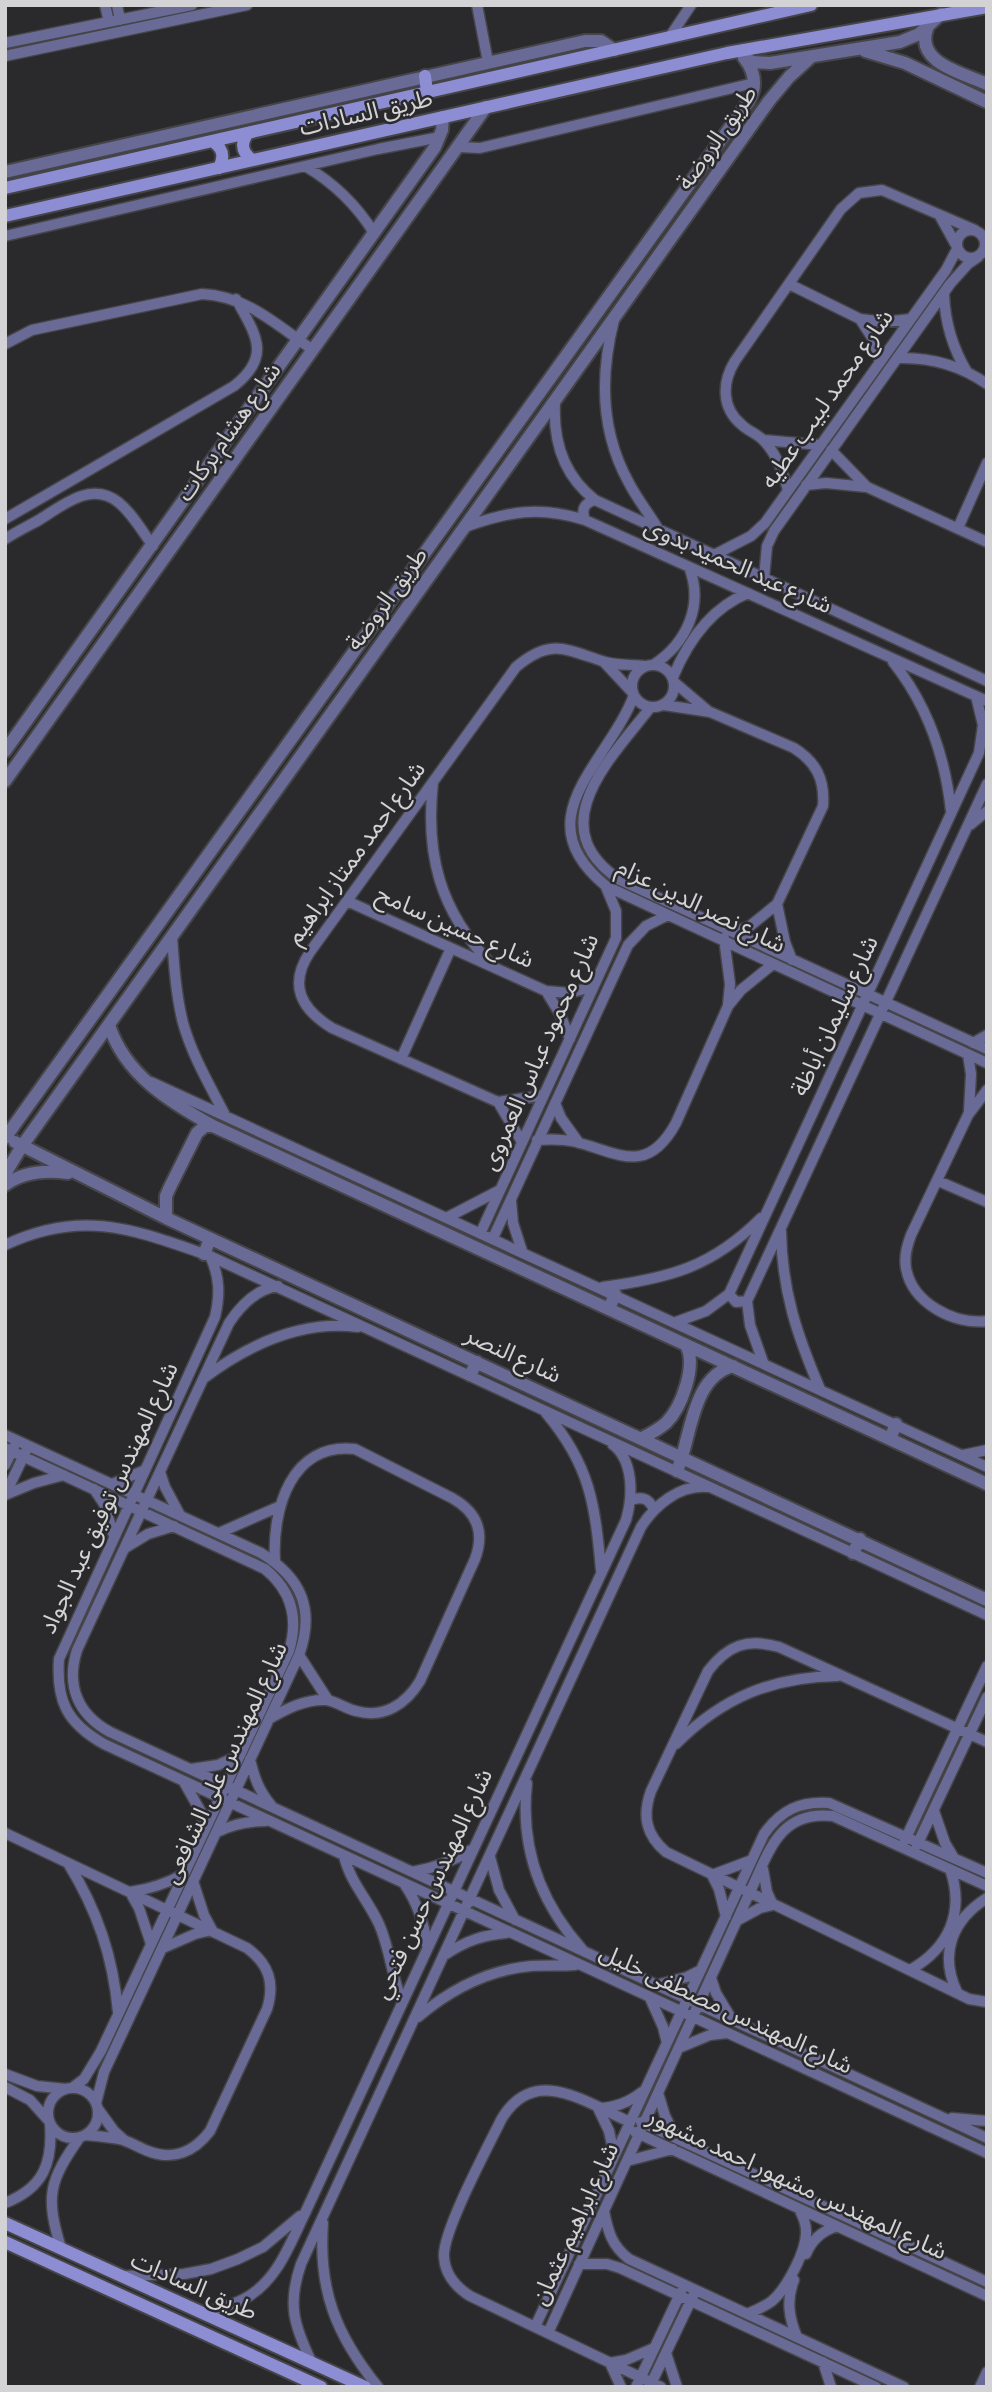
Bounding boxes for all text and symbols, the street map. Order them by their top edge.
street label: طريق الروضة [670,80,764,196]
street label: طريق السادات [297,84,435,142]
street label: شارع محمد لبيب عطيه [754,304,901,495]
street label: شارع هشام بركات [170,357,290,509]
street label: شارع عبد الحميد بدوى [639,512,836,622]
street label: طريق الروضة [340,542,434,656]
street label: شارع احمد ممتاز ابراهيم [280,756,434,951]
street label: شارع نصر الدين عزام [610,852,790,962]
street label: شارع حسين سامح [371,879,538,977]
street label: شارع محمود عباس العمروى [475,929,607,1176]
street label: شارع سليمان أباظة [783,930,887,1102]
street label: شارع النصر [458,1320,566,1392]
street label: شارع المهندس توفيق عبد الجواد [33,1358,187,1639]
street label: شارع المهندس على الشافعى [156,1638,296,1889]
street label: شارع المهندس حسن فتحي [367,1764,502,2005]
street label: شارع المهندس مصطفى خليل [594,1938,857,2082]
street label: شارع المهندس مشهور احمد مشهور [641,2101,951,2268]
street label: شارع ابراهيم عثمان [525,2138,627,2311]
street label: طريق السادات [126,2245,262,2327]

